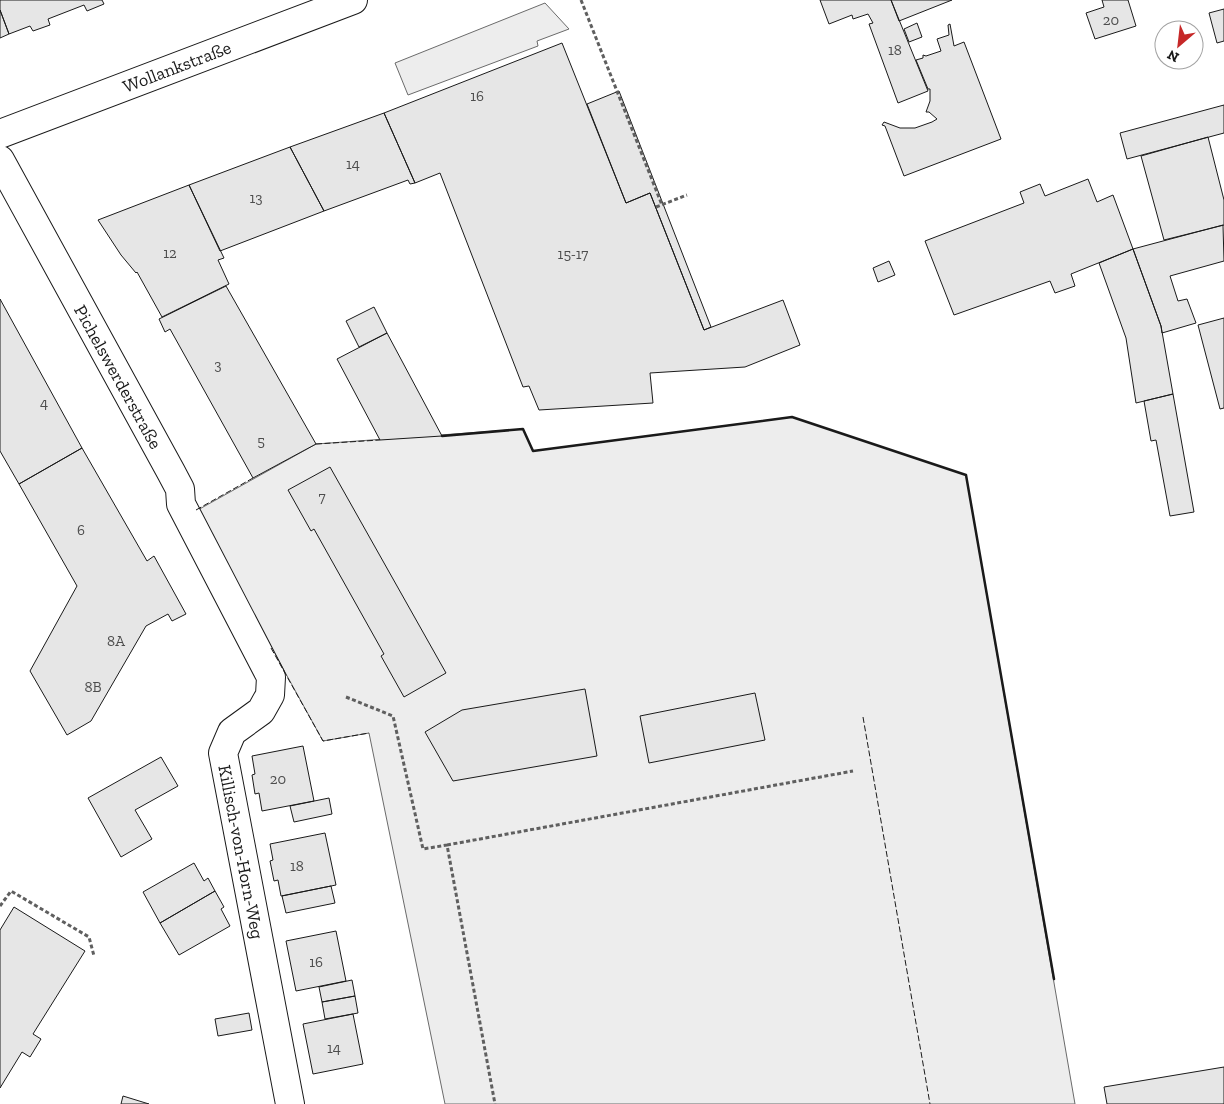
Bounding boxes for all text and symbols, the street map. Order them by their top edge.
house number: 20 [1103,11,1119,29]
north arrow [1154,20,1204,70]
street label: Wollankstraße [120,36,234,98]
house number: 18 [888,41,902,59]
text: N [1164,46,1182,66]
house number: 16 [470,87,484,105]
house number: 14 [346,155,360,173]
house number: 13 [249,189,263,207]
house number: 12 [163,244,177,262]
house number: 15-17 [558,245,588,263]
street label: Pichelswerderstraße [69,301,167,453]
house number: 3 [214,356,222,374]
house number: 4 [40,394,48,412]
house number: 5 [257,432,265,450]
house number: 7 [318,488,326,506]
house number: 6 [77,521,85,539]
house number: 8A [107,632,125,650]
house number: 8B [84,678,102,696]
street label: Killisch-von-Horn-Weg [213,763,269,941]
house number: 20 [270,770,286,788]
house number: 18 [290,857,304,875]
house number: 16 [309,953,323,971]
house number: 14 [327,1039,341,1057]

